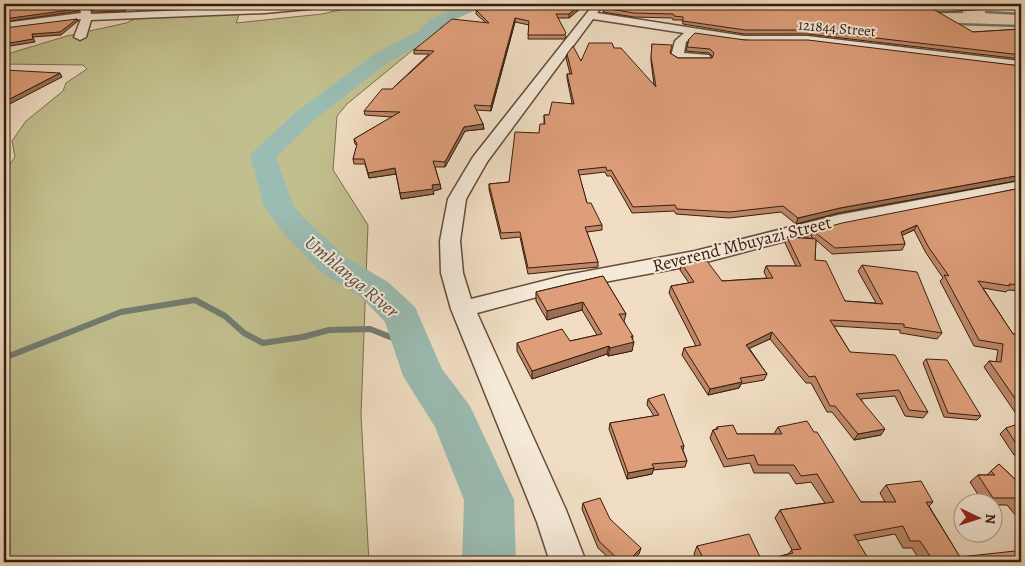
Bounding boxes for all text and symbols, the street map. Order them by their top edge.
street label: 121844 Street [797,15,877,41]
street label: Reverend Mbuyazi Street [650,210,834,278]
water label: Umhlanga River [299,230,405,325]
north arrow [952,494,1002,544]
text: N [981,513,1000,525]

